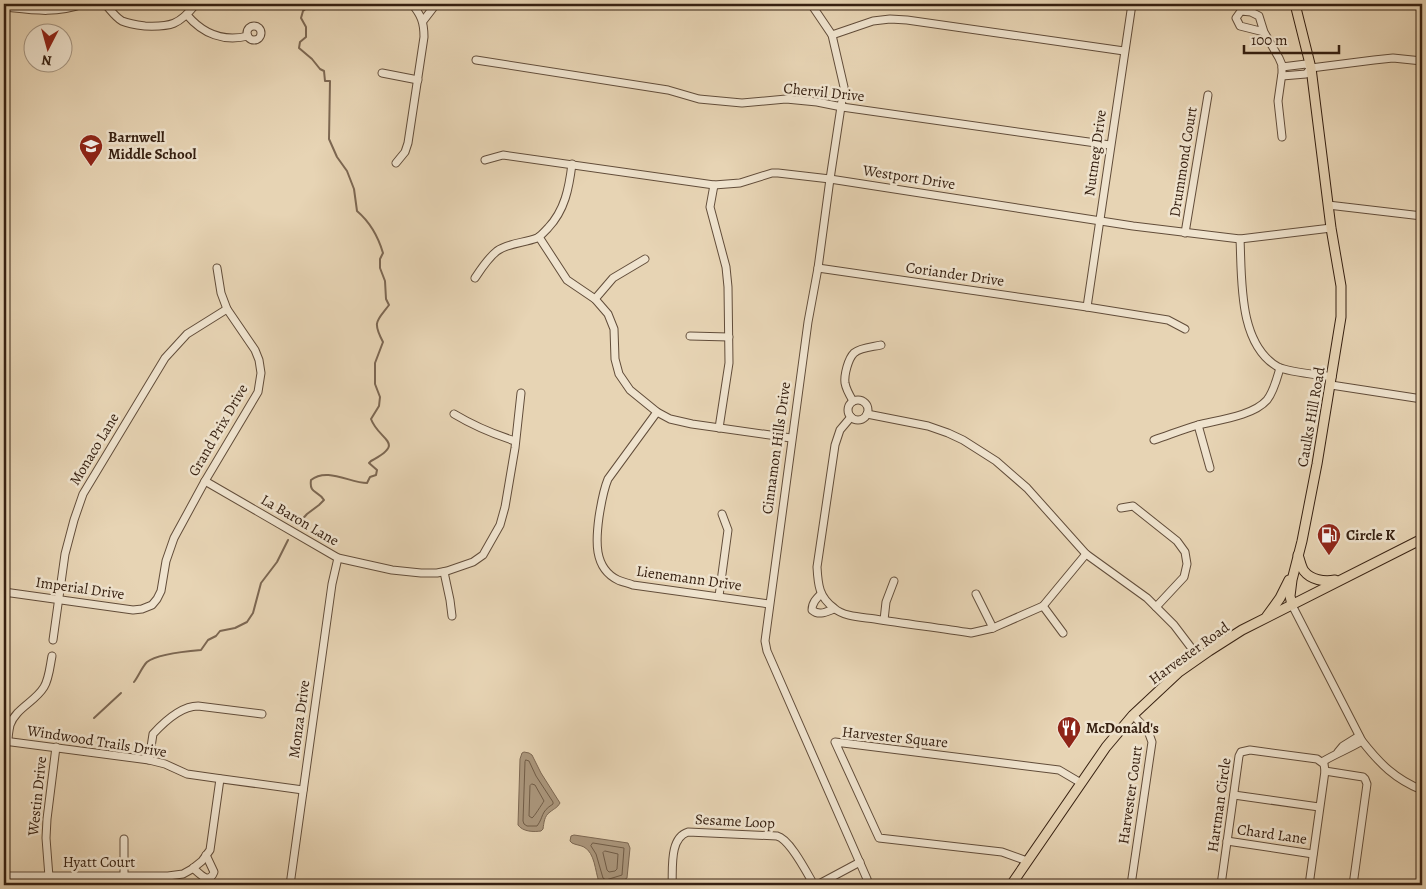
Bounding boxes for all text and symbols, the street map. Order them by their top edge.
north arrow [22,22,72,72]
scale bar [1244,22,1338,54]
text: 100 m [1251,30,1288,50]
text: N [41,50,53,70]
street label: Chervil Drive [783,78,866,106]
street label: Drummond Court [1164,105,1202,219]
street label: Nutmeg Drive [1079,108,1111,197]
place label: Barnwell Middle School [108,127,196,164]
school or university icon: Barnwell Middle School [78,133,104,167]
street label: Westport Drive [860,160,957,194]
street label: Coriander Drive [905,257,1006,291]
street label: Caulks Hill Road [1292,364,1330,469]
street label: Grand Prix Drive [183,380,253,480]
street label: Cinnamon Hills Drive [757,380,795,515]
street label: Monaco Lane [65,409,124,489]
street label: La Baron Lane [257,490,343,551]
fuel station icon: Circle K [1316,522,1342,556]
place label: Circle K [1346,525,1395,545]
street label: Lienemann Drive [635,561,743,595]
street label: Imperial Drive [34,572,126,604]
street label: Harvester Road [1145,617,1234,689]
street label: Monza Drive [284,678,314,759]
restaurant icon: McDonald's [1056,715,1082,749]
place label: McDonald's [1086,718,1159,738]
street label: Windwood Trails Drive [25,720,169,762]
street label: Harvester Square [841,721,949,753]
street label: Harvester Court [1113,745,1147,845]
street label: Westin Drive [23,755,51,838]
street label: Hartman Circle [1202,756,1236,853]
street label: Sesame Loop [695,809,776,833]
street label: Chard Lane [1236,819,1309,849]
street label: Hyatt Court [63,852,135,872]

